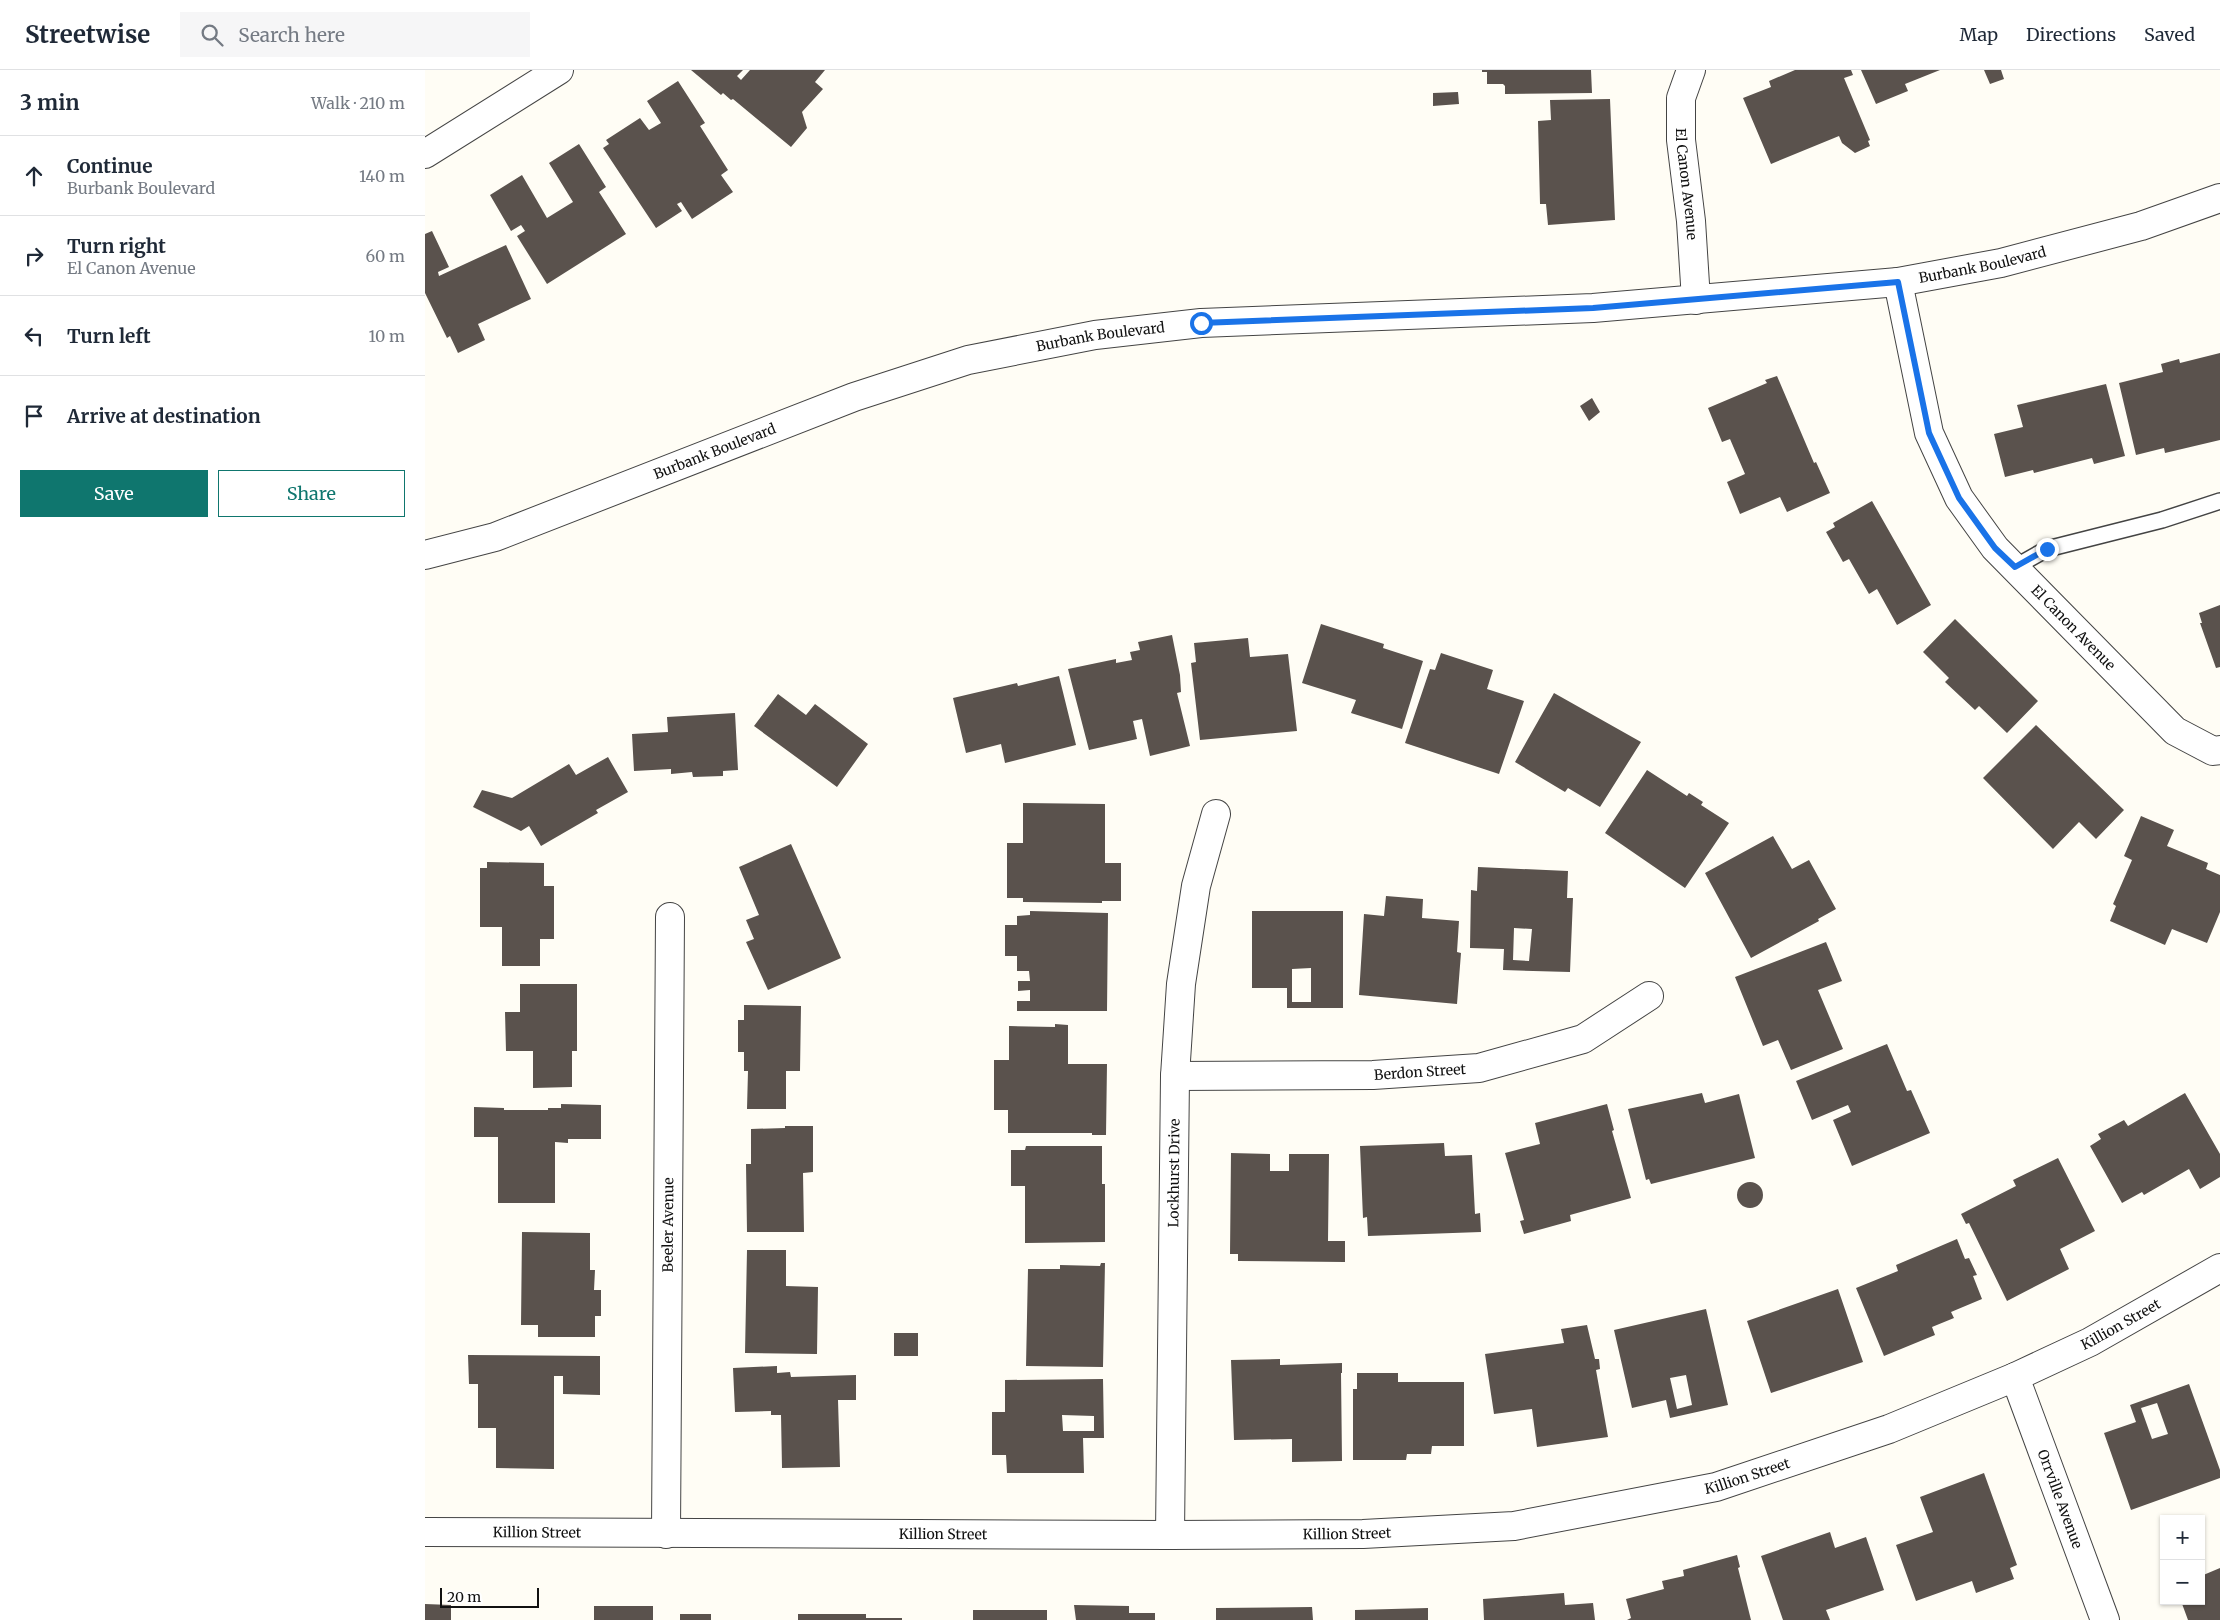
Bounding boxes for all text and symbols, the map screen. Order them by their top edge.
search box [180,12,530,57]
text: Streetwise [25,19,150,50]
icon: search [198,21,226,49]
text: Search here [238,23,345,47]
text: Map [1960,23,1998,46]
text: Directions [2026,23,2116,46]
text: Saved [2144,23,2195,46]
text: 3 min [20,89,79,116]
text: Walk · 210 m [311,93,405,113]
street label: El Canon Avenue [1672,128,1701,241]
text: Continue [67,154,153,178]
icon: ahead [20,162,48,190]
text: 140 m [359,166,405,186]
text: Burbank Boulevard [67,178,215,198]
text: Turn right [67,234,166,258]
icon: right [20,242,48,270]
street label: Burbank Boulevard [1917,242,2048,287]
text: 60 m [365,246,405,266]
text: El Canon Avenue [67,258,196,278]
route start [1190,312,1213,335]
street label: Burbank Boulevard [1035,318,1166,355]
icon: left [20,322,48,350]
text: Turn left [67,324,151,348]
text: 10 m [368,326,405,346]
icon: arrive [20,402,48,430]
text: Arrive at destination [67,404,261,428]
street label: Burbank Boulevard [651,419,779,483]
button: Save [20,470,208,517]
button: Share [218,470,405,517]
route end [2036,538,2059,561]
street label: El Canon Avenue [2027,581,2119,674]
street label: Berdon Street [1373,1060,1467,1084]
street label: Lockhurst Drive [1164,1118,1184,1228]
street label: Beeler Avenue [659,1177,677,1273]
street label: Killion Street [2078,1294,2164,1354]
street label: Orrville Avenue [2034,1447,2087,1551]
street label: Killion Street [1703,1454,1793,1498]
map controls [2160,1515,2205,1605]
button: + [2160,1515,2205,1560]
street label: Killion Street [493,1523,582,1542]
street label: Killion Street [1303,1523,1392,1543]
street label: Killion Street [899,1525,988,1543]
button: − [2160,1560,2205,1605]
scale bar [440,1585,539,1608]
text: 20 m [447,1588,481,1606]

